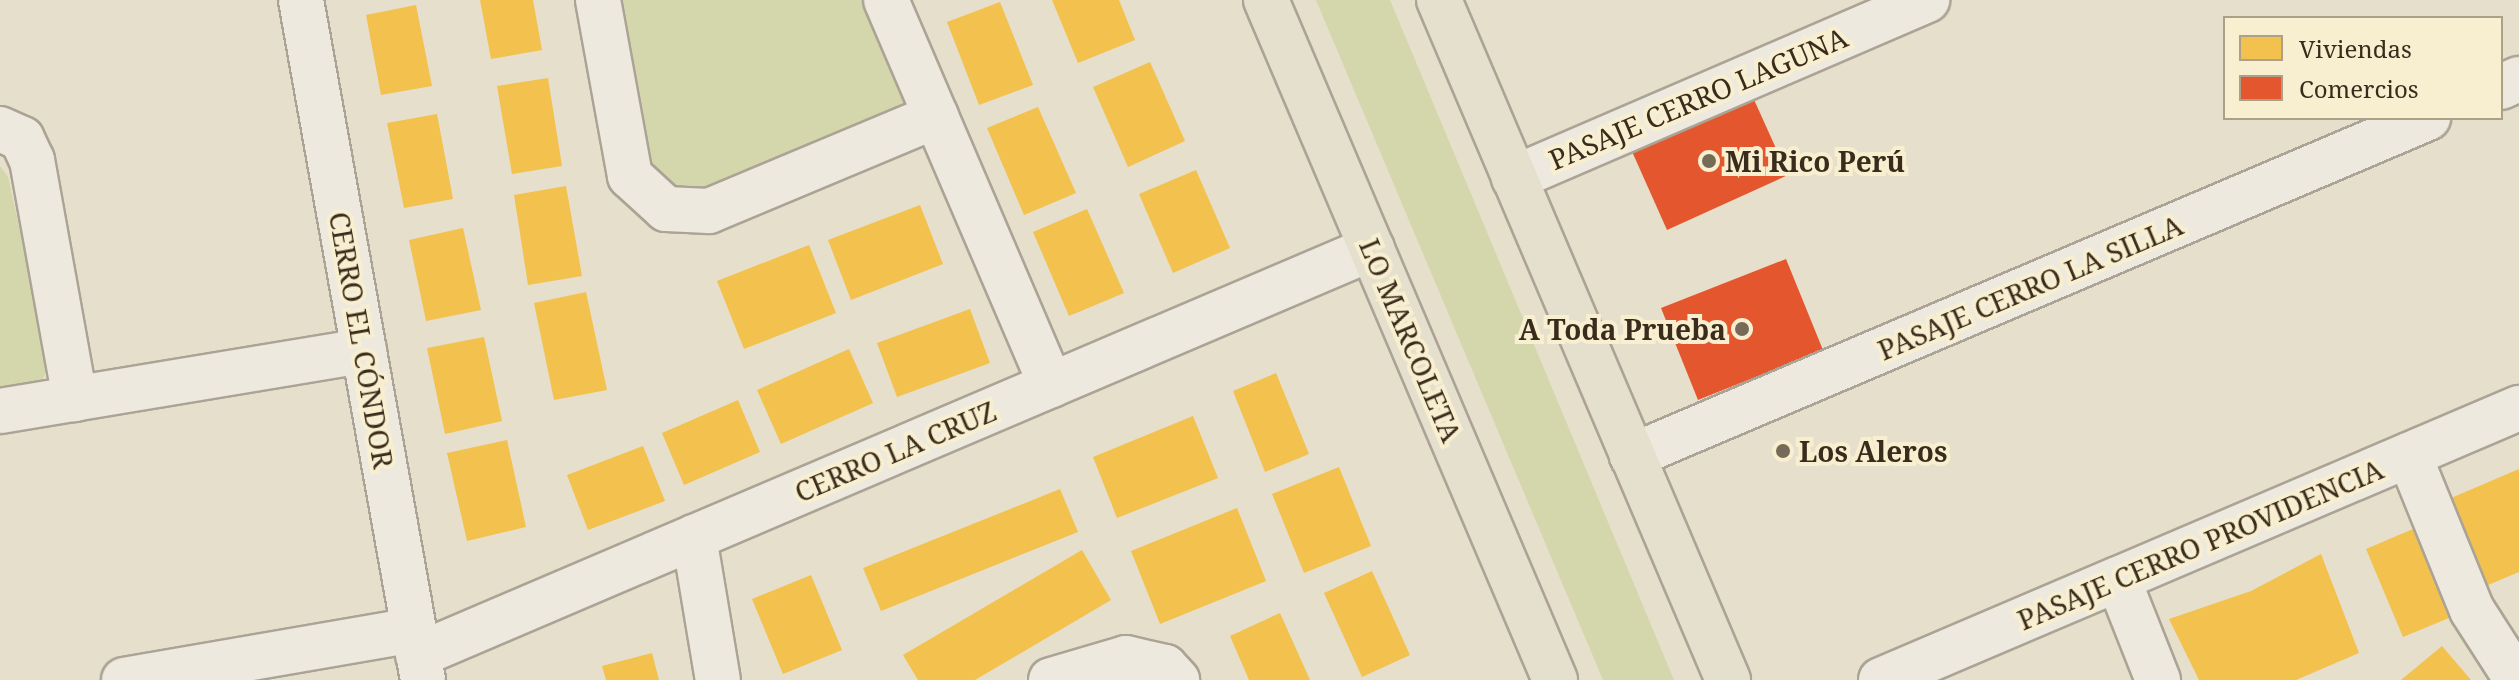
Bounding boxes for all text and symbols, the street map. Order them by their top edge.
legend [2223,16,2503,120]
street label: PASAJE CERRO LAGUNA [1544,20,1852,176]
text: Viviendas [2299,32,2412,65]
text: Comercios [2299,72,2419,105]
place label: Mi Rico Perú [1725,144,1905,178]
marker: Mi Rico Perú [1700,152,1718,170]
street label: PASAJE CERRO LA SILLA [1873,207,2187,367]
street label: CERRO EL CÓNDOR [323,209,401,471]
street label: LO MARCOLETA [1353,233,1469,447]
place label: A Toda Prueba [1519,312,1726,346]
marker: A Toda Prueba [1733,320,1751,338]
street label: CERRO LA CRUZ [789,393,1001,509]
place label: Los Aleros [1799,434,1948,468]
marker: Los Aleros [1774,442,1792,460]
street label: PASAJE CERRO PROVIDENCIA [2012,452,2388,636]

